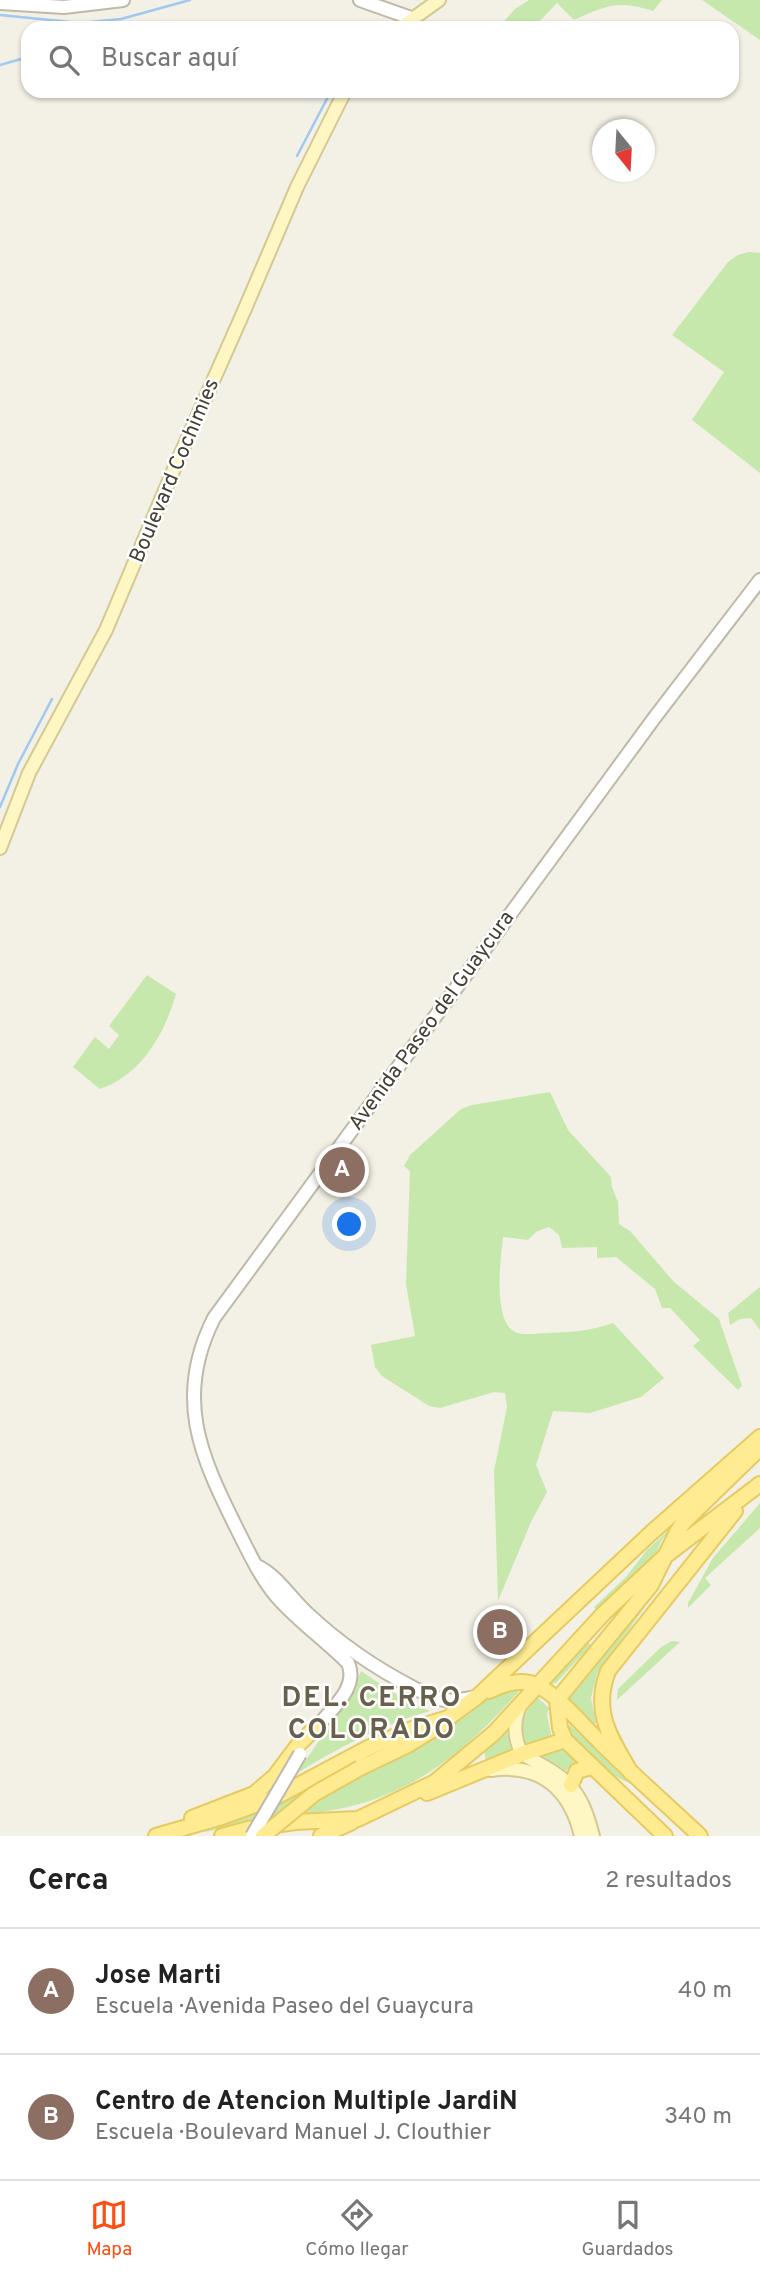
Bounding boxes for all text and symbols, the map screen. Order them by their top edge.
search box [21,21,739,98]
icon: search [45,41,83,79]
text: Buscar aquí [101,43,238,76]
north arrow [592,119,655,182]
street label: Boulevard Cochimies [124,375,226,567]
street label: Avenida Paseo del Guaycura [343,906,521,1136]
pin: A [319,1144,365,1196]
your location [332,1207,366,1241]
pin: B [477,1606,523,1658]
district label: DEL. CERRO COLORADO [282,1681,462,1749]
text: Cerca [28,1863,108,1900]
text: 2 resultados [605,1867,732,1896]
text: Jose Marti [95,1960,221,1993]
text: A [43,1977,59,2006]
text: 40 m [678,1977,732,2006]
text: Escuela · Avenida Paseo del Guaycura [95,1993,474,2022]
text: Centro de Atencion Multiple JardiN [95,2086,518,2119]
text: B [43,2103,59,2132]
text: 340 m [664,2103,732,2132]
text: Escuela · Boulevard Manuel J. Clouthier [95,2119,491,2148]
tab: Mapa [86,2196,132,2262]
tab: Cómo llegar [305,2196,409,2262]
tab: Guardados [582,2196,674,2262]

